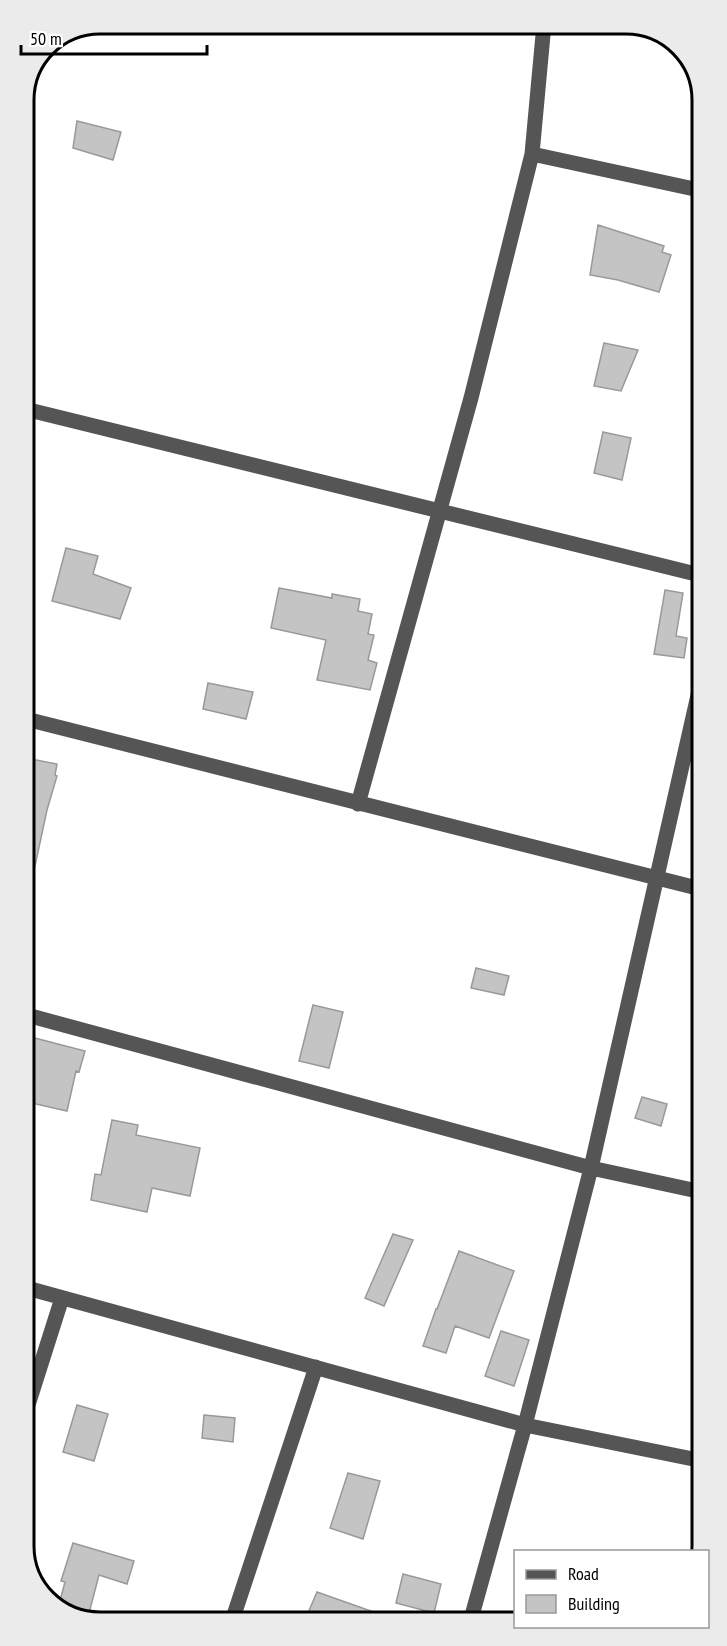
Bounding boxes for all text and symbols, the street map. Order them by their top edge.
scale bar [21,18,207,56]
text: 50 m [30,27,62,50]
legend [514,1550,709,1628]
text: Road [568,1562,599,1585]
text: Building [568,1592,620,1615]

